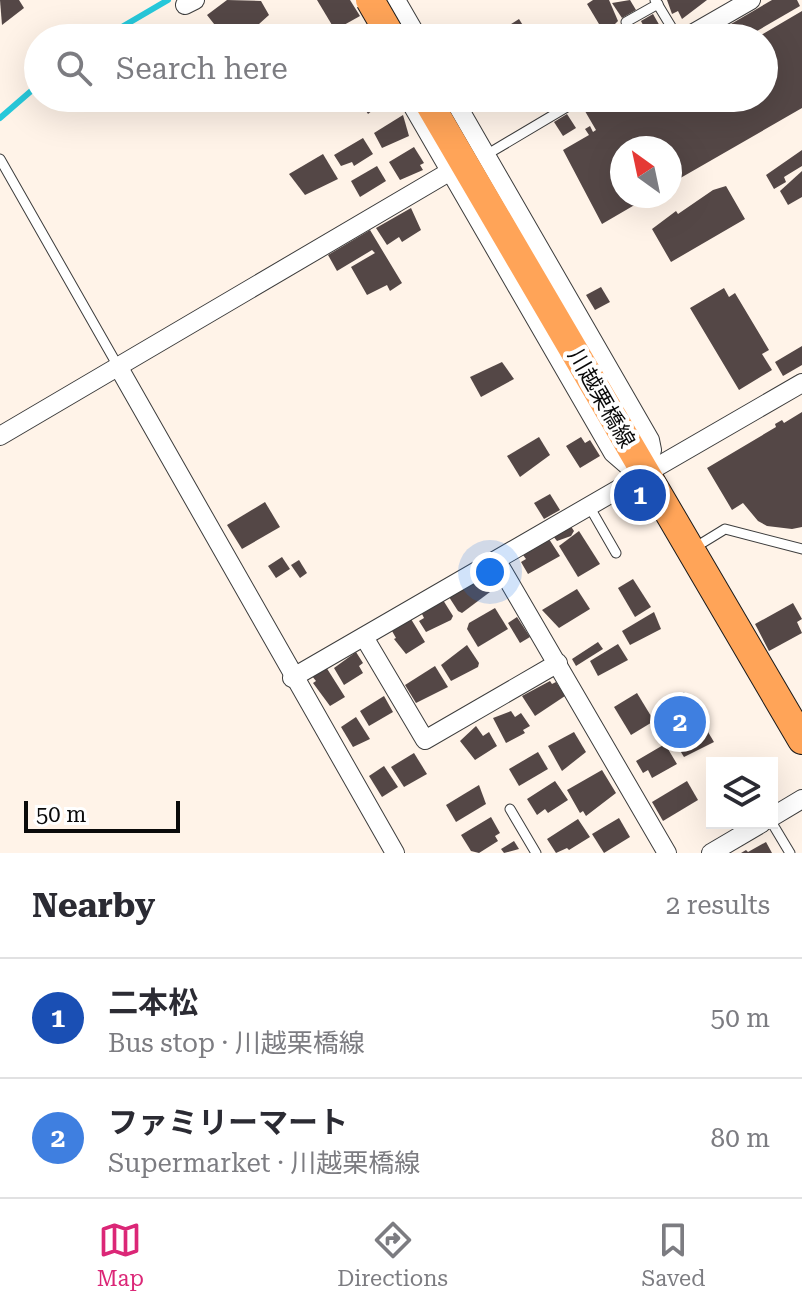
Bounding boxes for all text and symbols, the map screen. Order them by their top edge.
search box [24,24,778,112]
icon: search [52,46,96,90]
text: Search here [116,51,288,86]
north arrow [610,136,682,208]
street label: 川越栗橋線 [563,344,640,452]
pin: 1 [614,465,666,525]
your location [470,552,510,592]
pin: 2 [654,692,706,752]
map controls [706,757,778,829]
button: layers [706,757,778,829]
scale bar [24,797,180,833]
text: 50 m [36,802,86,827]
text: Nearby [32,885,155,925]
text: 2 results [666,890,770,920]
text: 二本松 [108,985,198,1020]
text: 1 [51,1003,65,1033]
text: 50 m [711,1003,770,1033]
text: Bus stop · 川越栗橋線 [108,1028,365,1058]
text: ファミリーマート [108,1105,348,1140]
text: 2 [51,1123,65,1153]
text: 80 m [711,1123,770,1153]
text: Supermarket · 川越栗橋線 [108,1148,420,1178]
tab: Map [97,1218,144,1291]
tab: Directions [337,1218,448,1291]
tab: Saved [641,1218,705,1291]

